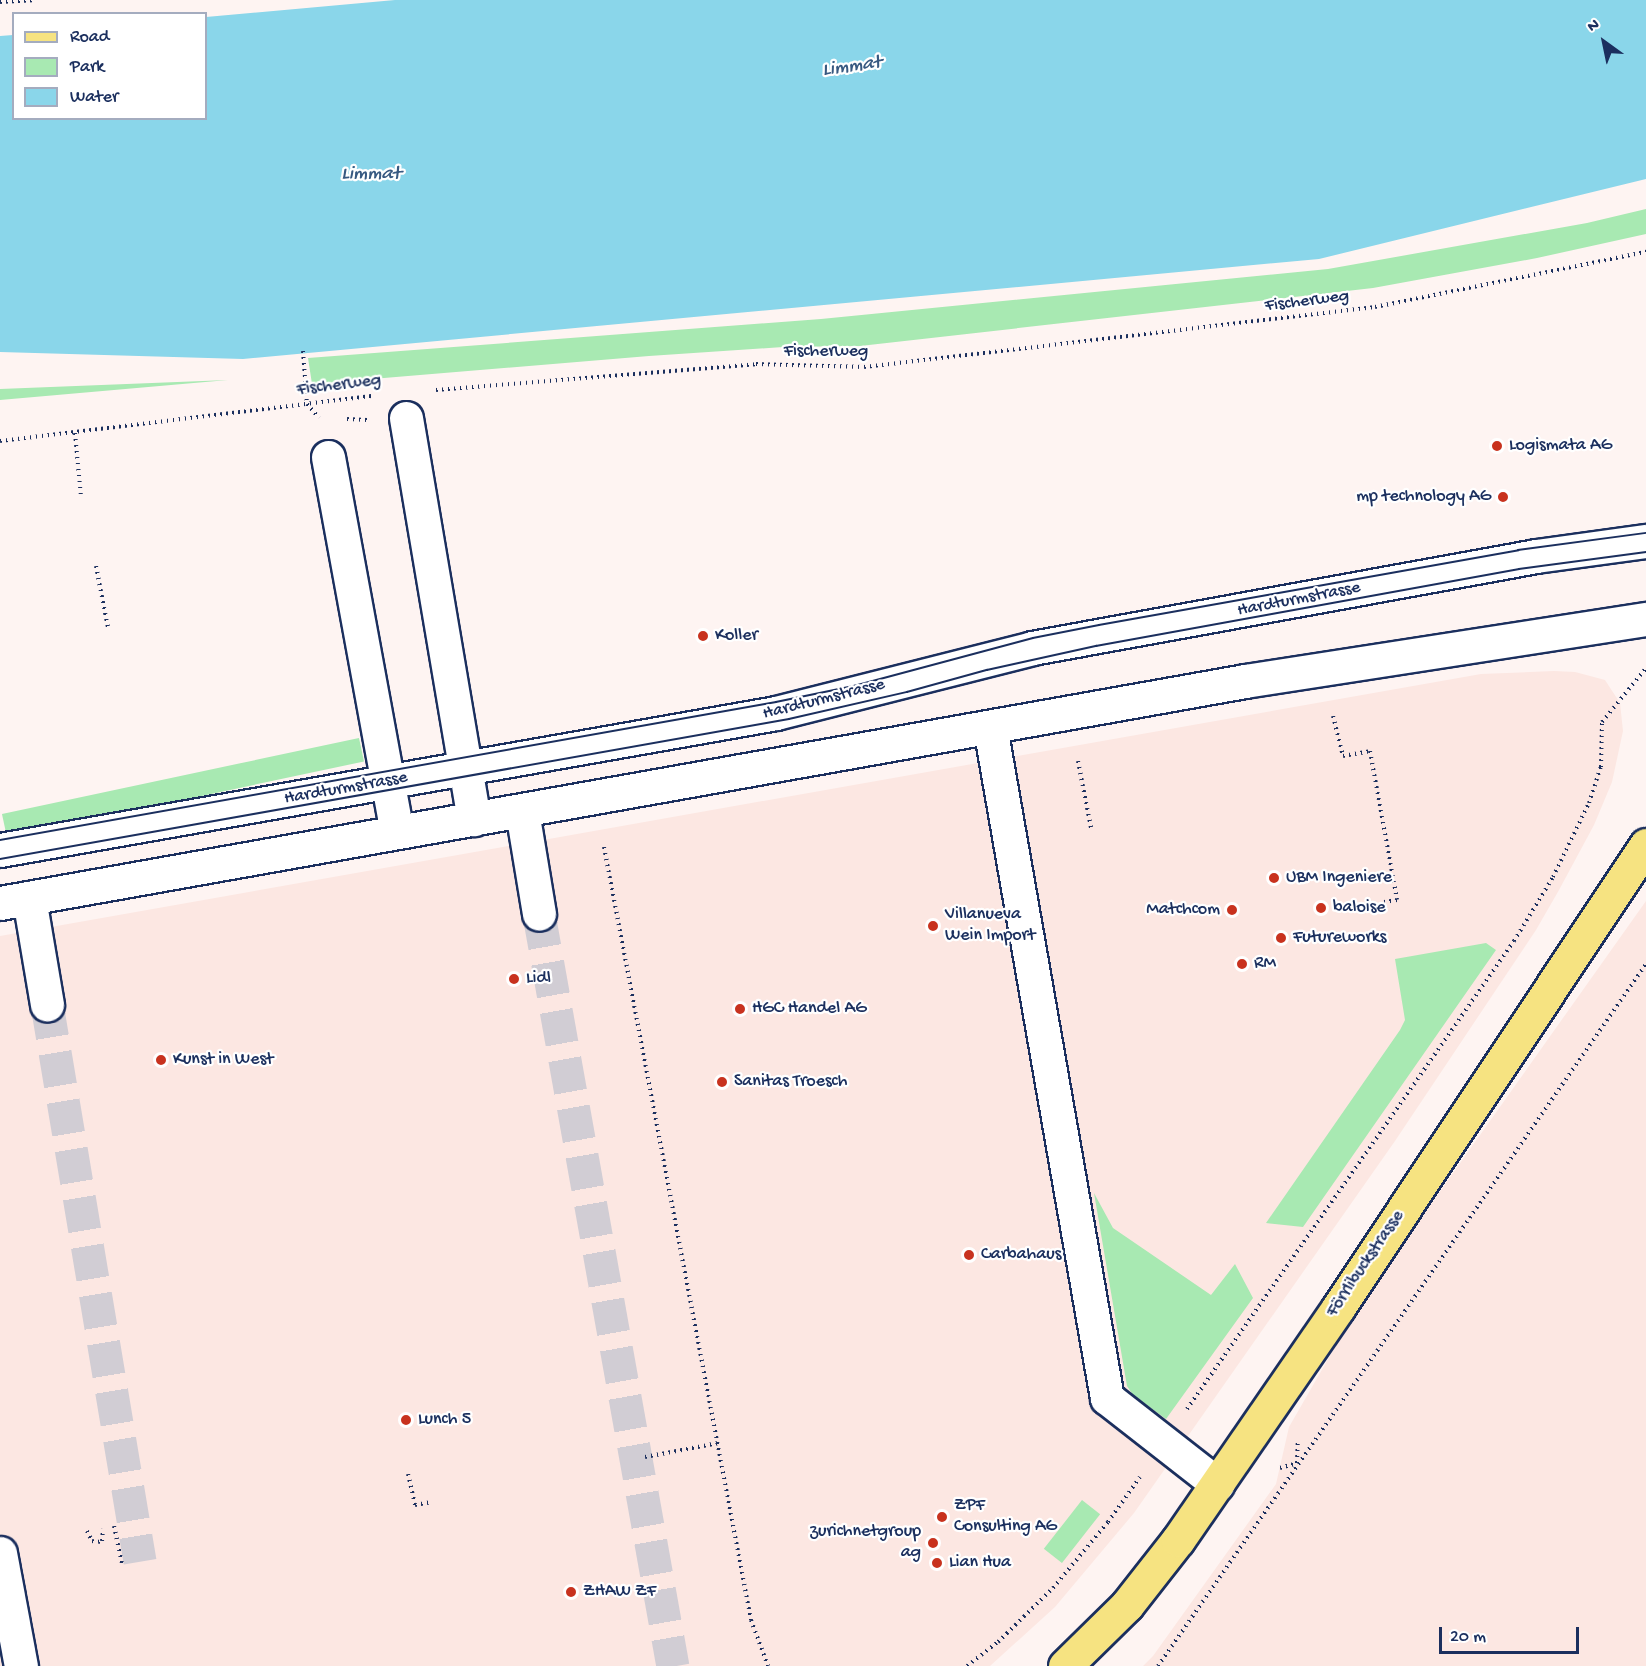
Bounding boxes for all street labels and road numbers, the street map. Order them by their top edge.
street label: Fischerweg [1264,286,1350,318]
street label: Fischerweg [784,341,868,363]
street label: Fischerweg [296,370,382,402]
street label: Hardturmstrasse [1236,577,1362,623]
street label: Hardturmstrasse [761,674,887,726]
street label: Hardturmstrasse [283,768,409,810]
street label: Förrlibuckstrasse [1322,1207,1410,1321]

